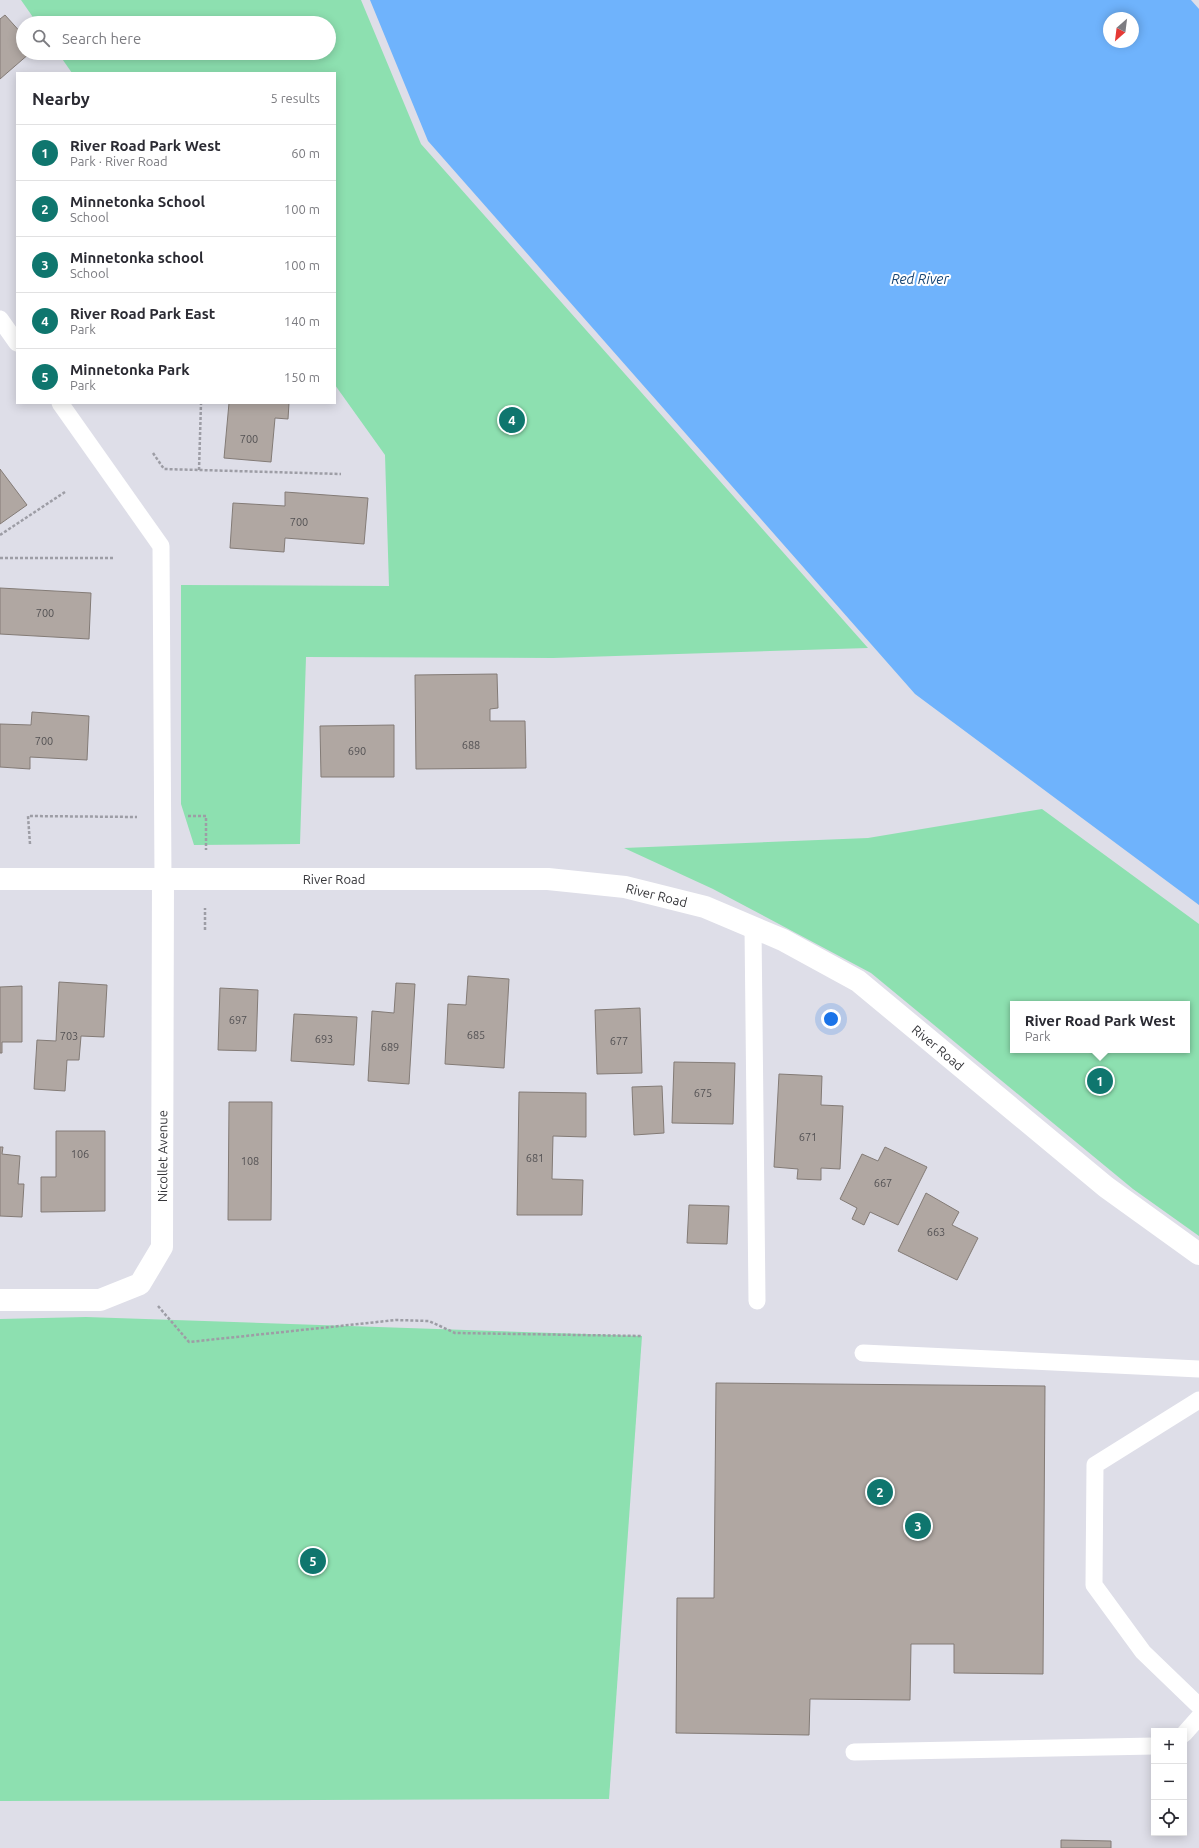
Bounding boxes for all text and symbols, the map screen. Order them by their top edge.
north arrow [1103,12,1139,48]
search box [16,16,336,60]
icon: search [30,27,52,49]
text: Search here [62,30,141,47]
text: Nearby [32,89,90,108]
text: 5 results [270,91,320,105]
text: River Road Park West [70,137,221,154]
text: 1 [41,146,49,160]
text: 60 m [291,146,320,160]
text: Park · River Road [70,154,168,168]
text: Minnetonka School [70,193,205,210]
text: 2 [41,202,49,216]
text: 100 m [284,202,320,216]
text: School [70,210,109,224]
text: Minnetonka school [70,249,204,266]
text: 3 [41,258,49,272]
text: 100 m [284,258,320,272]
text: School [70,266,109,280]
water label: Red River [891,271,949,287]
text: River Road Park East [70,305,215,322]
text: 4 [41,314,49,328]
text: 140 m [284,314,320,328]
text: Park [70,322,96,336]
text: Minnetonka Park [70,361,190,378]
text: 5 [41,370,49,384]
text: 150 m [284,370,320,384]
text: Park [70,378,96,392]
pin: 4 [499,405,525,435]
house number: 700 [240,433,258,445]
house number: 700 [290,516,308,528]
house number: 700 [36,607,54,619]
house number: 700 [35,735,53,747]
house number: 688 [462,739,480,751]
house number: 690 [348,745,366,757]
street label: River Road [303,872,365,886]
street label: River Road [625,881,689,909]
popup [1010,1001,1190,1053]
your location [821,1009,841,1029]
text: River Road Park West [1025,1012,1175,1029]
house number: 697 [229,1014,247,1026]
street label: River Road [909,1022,967,1073]
house number: 685 [467,1029,485,1041]
text: Park [1025,1029,1050,1043]
house number: 703 [60,1030,78,1042]
house number: 693 [315,1033,333,1045]
house number: 677 [610,1035,628,1047]
house number: 689 [381,1041,399,1053]
pin: 1 [1087,1066,1113,1096]
house number: 675 [694,1087,712,1099]
street label: Nicollet Avenue [155,1110,169,1202]
house number: 671 [799,1131,817,1143]
house number: 106 [71,1148,89,1160]
house number: 681 [526,1152,544,1164]
house number: 108 [241,1155,259,1167]
house number: 667 [874,1177,892,1189]
house number: 663 [927,1226,945,1238]
pin: 2 [867,1477,893,1507]
pin: 3 [905,1511,931,1541]
pin: 5 [300,1546,326,1576]
map controls [1151,1728,1187,1836]
button: + [1151,1728,1187,1764]
button: − [1151,1764,1187,1800]
button: locate [1151,1800,1187,1836]

